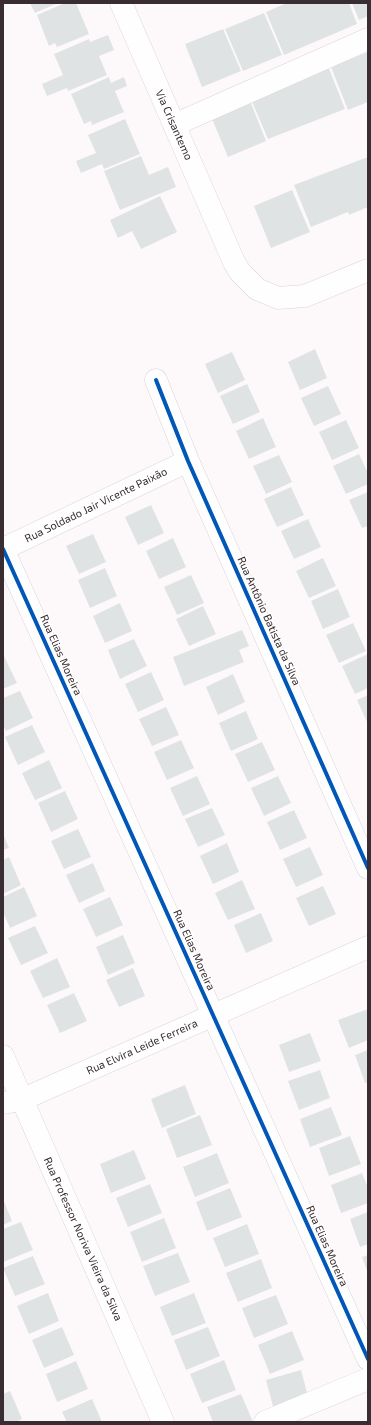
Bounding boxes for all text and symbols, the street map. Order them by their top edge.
street label: Via Crisantemo [153,88,195,162]
street label: Rua Soldado Jair Vicente Paixão [23,465,169,545]
street label: Rua Antônio Batista da Silva [235,555,303,687]
street label: Rua Elias Moreira [37,613,85,697]
street label: Rua Elias Moreira [170,908,218,992]
street label: Rua Elvira Leide Ferreira [84,1016,200,1078]
street label: Rua Professor Noriva Vieira da Silva [41,1155,125,1323]
street label: Rua Elias Moreira [303,1204,351,1288]

